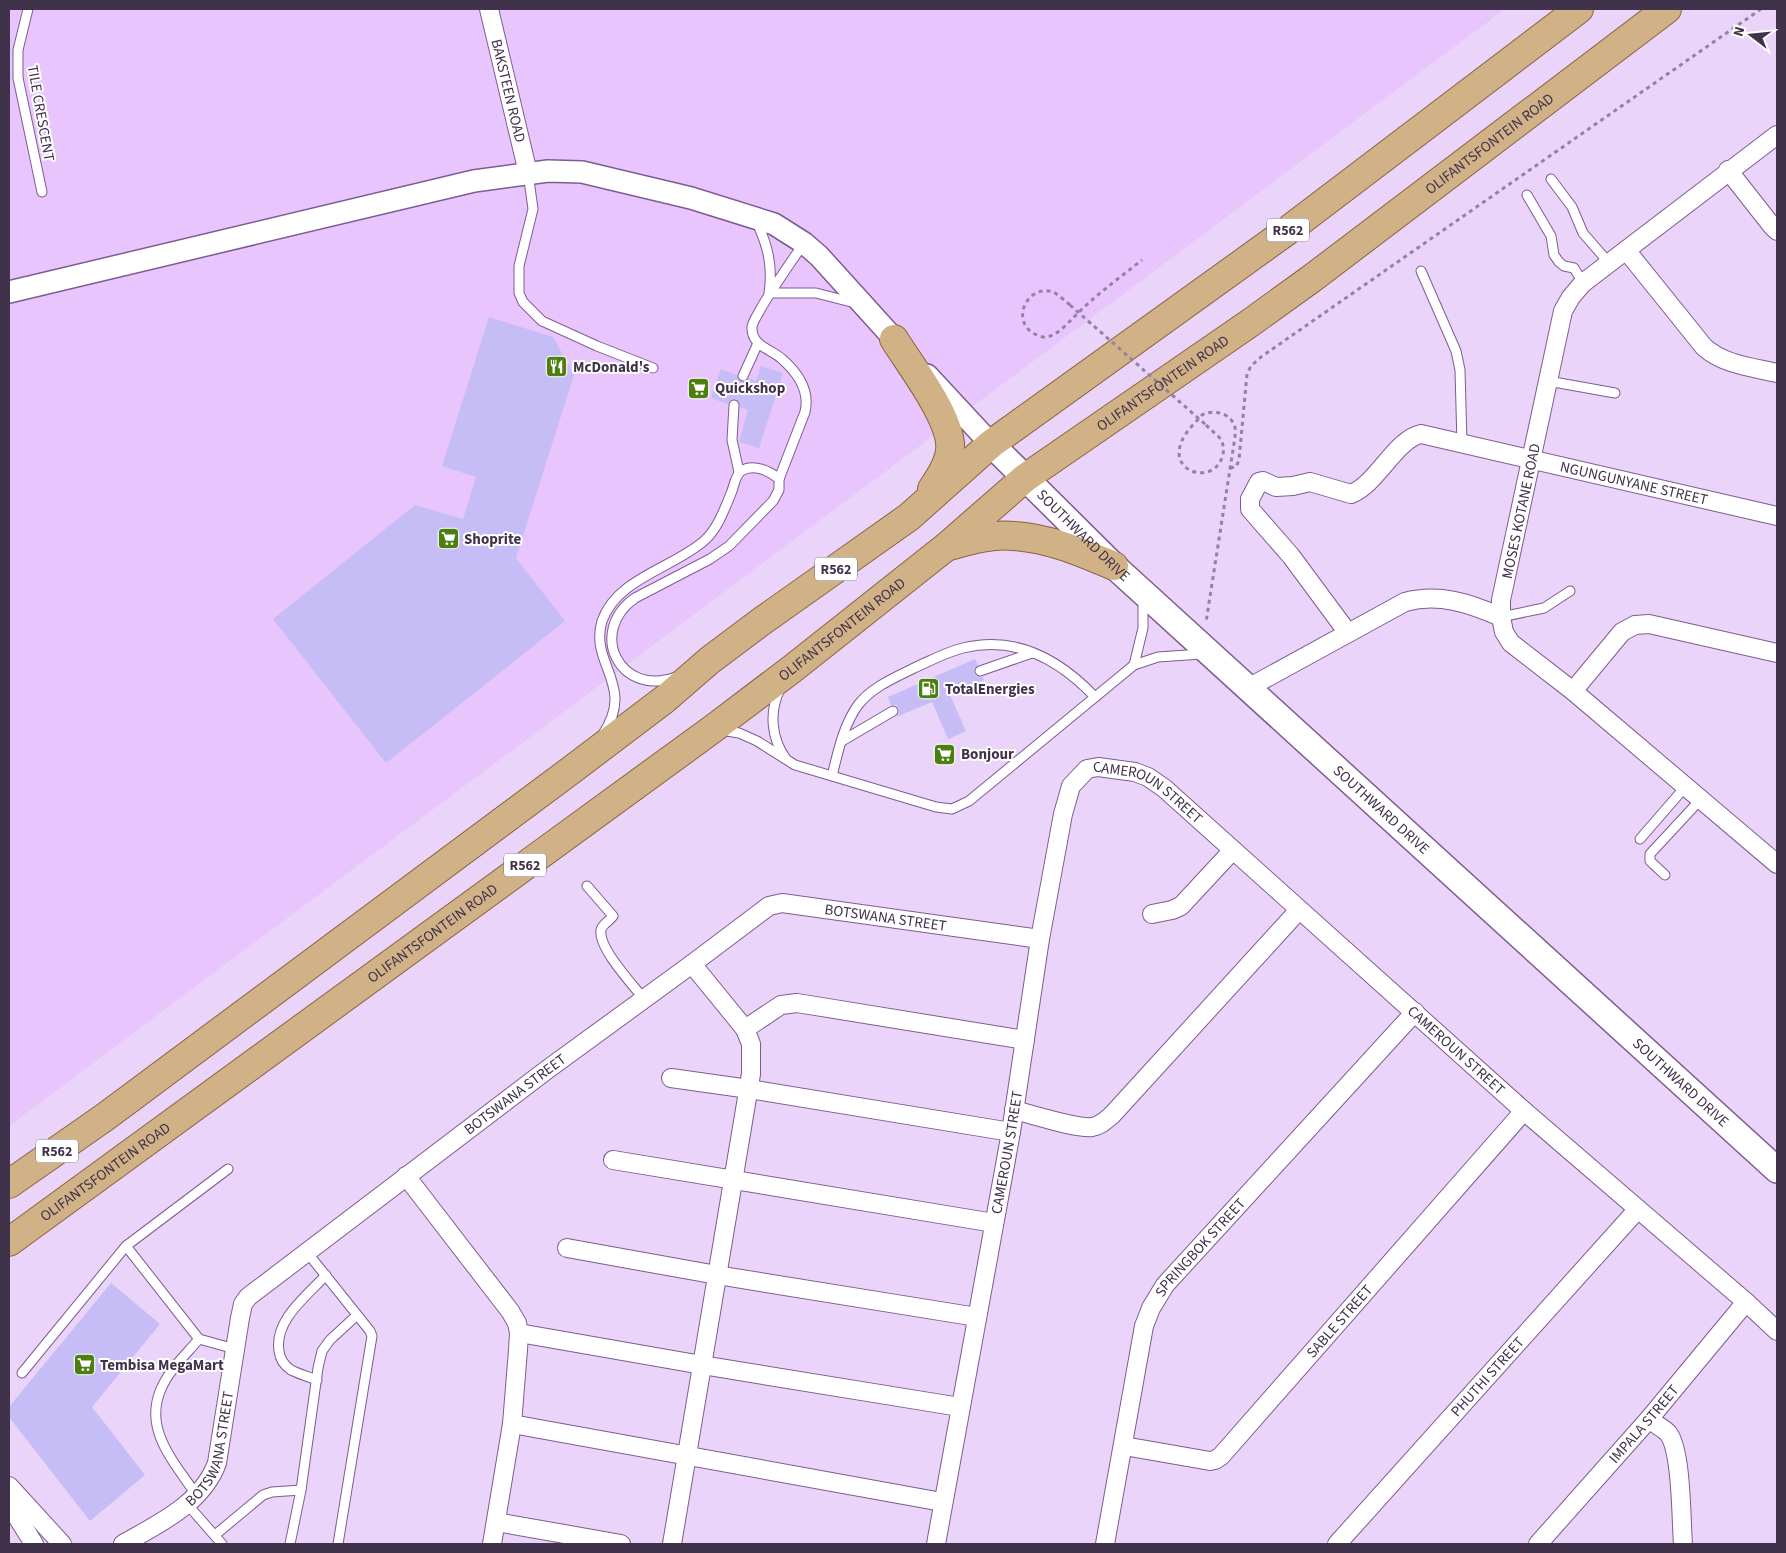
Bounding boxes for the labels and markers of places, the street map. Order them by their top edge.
restaurant icon: McDonald's [545,355,569,379]
place label: McDonald's [573,357,650,378]
supermarket icon: Quickshop [687,376,711,400]
place label: Quickshop [715,378,786,399]
supermarket icon: Shoprite [436,527,460,551]
place label: Shoprite [464,529,521,550]
fuel station icon: TotalEnergies [917,677,941,701]
place label: TotalEnergies [945,679,1035,700]
supermarket icon: Bonjour [933,742,957,766]
place label: Bonjour [961,744,1014,765]
supermarket icon: Tembisa MegaMart [72,1353,96,1377]
place label: Tembisa MegaMart [100,1355,224,1376]

